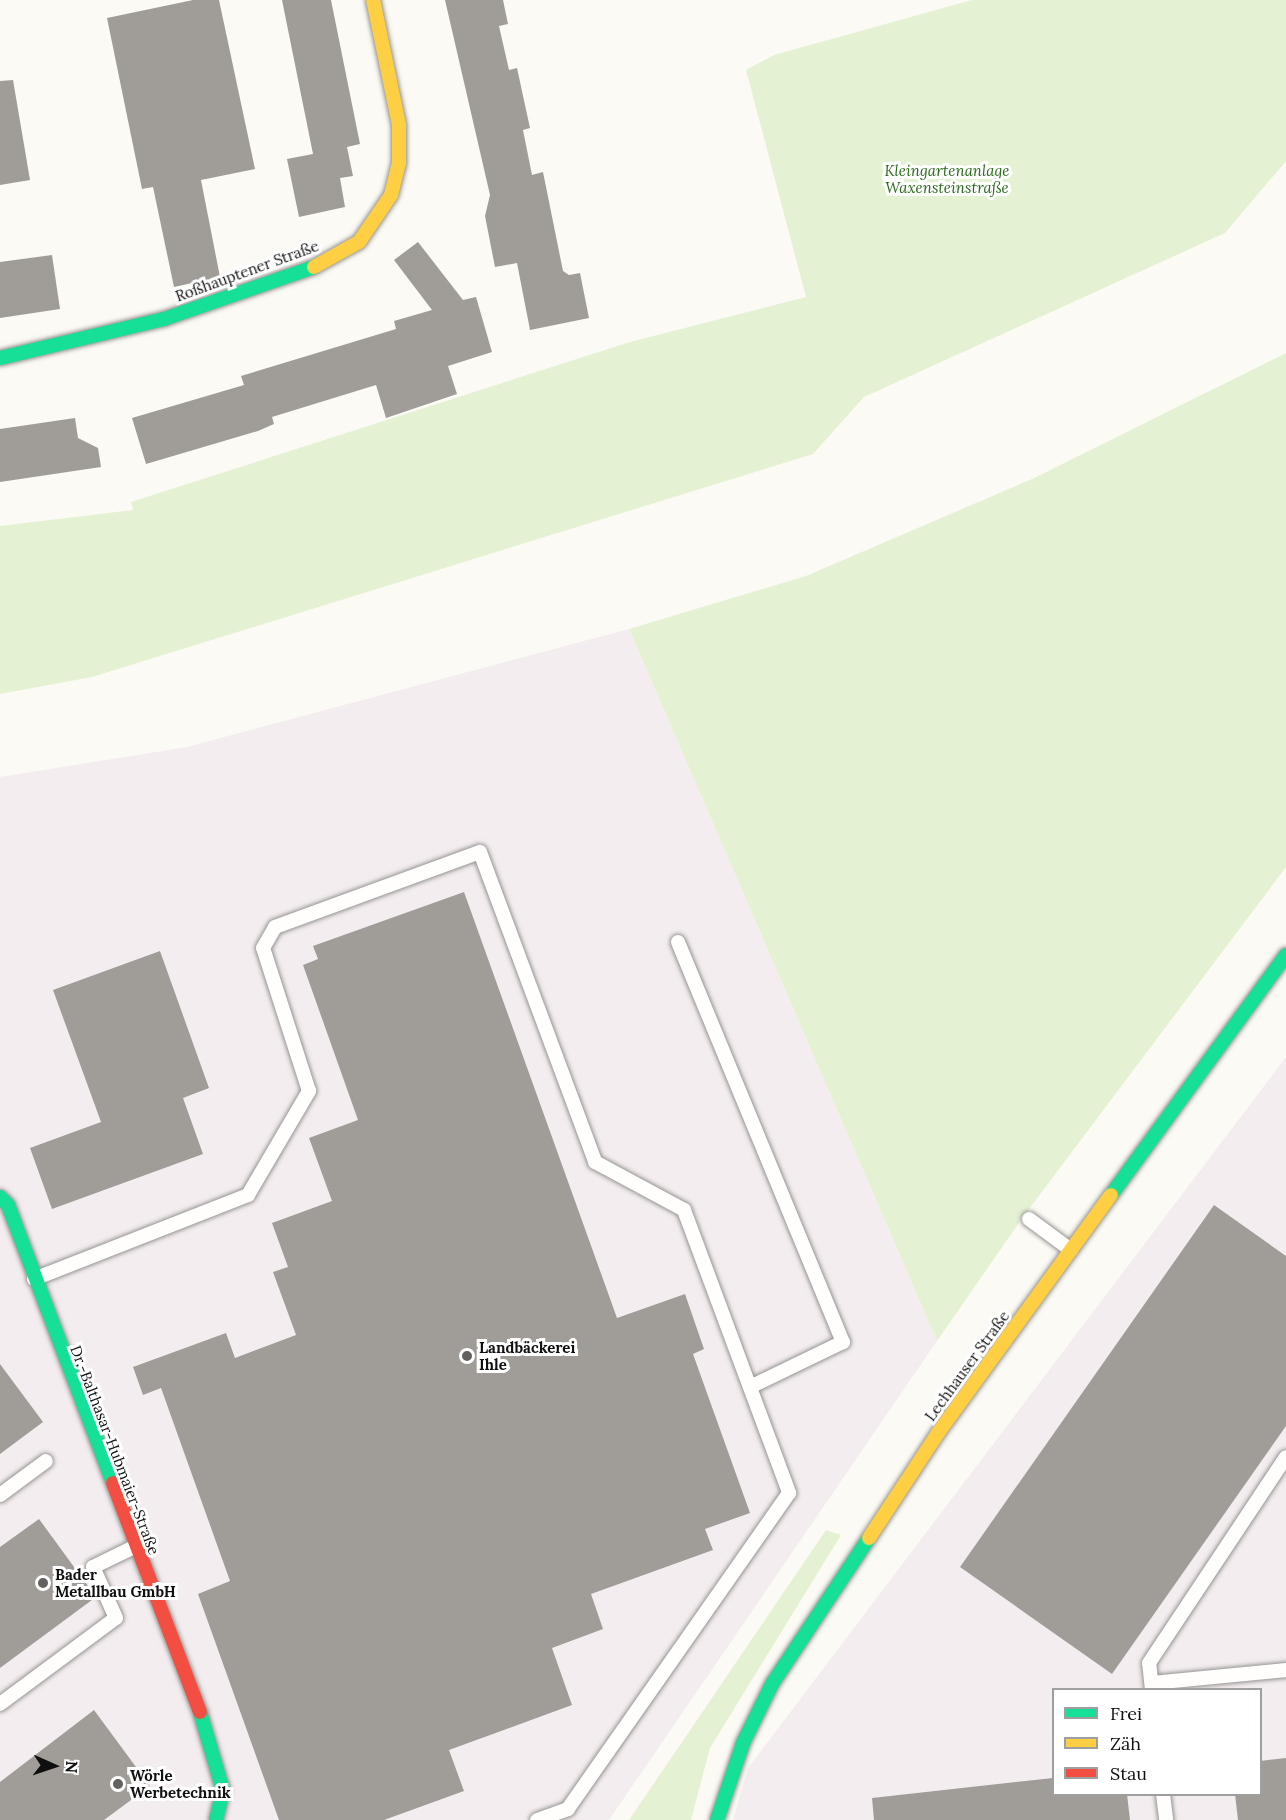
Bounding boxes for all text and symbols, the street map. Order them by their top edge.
park label: Kleingartenanlage Waxensteinstraße [885,161,1009,196]
street label: Roßhauptener Straße [173,237,321,305]
street label: Lechhauser Straße [921,1308,1013,1424]
place label: Landbäckerei Ihle [479,1338,575,1373]
street label: Dr.-Balthasar-Hubmaier-Straße [67,1343,163,1557]
marker: Landbäckerei Ihle [460,1349,474,1363]
place label: Bader Metallbau GmbH [55,1565,176,1600]
marker: Bader Metallbau GmbH [36,1576,50,1590]
legend [1052,1688,1262,1796]
text: Frei [1110,1702,1142,1725]
text: Zäh [1110,1732,1141,1755]
north arrow [24,1736,84,1796]
text: N [62,1760,82,1774]
text: Stau [1110,1762,1147,1785]
place label: Wörle Werbetechnik [130,1766,231,1801]
marker: Wörle Werbetechnik [111,1777,125,1791]

